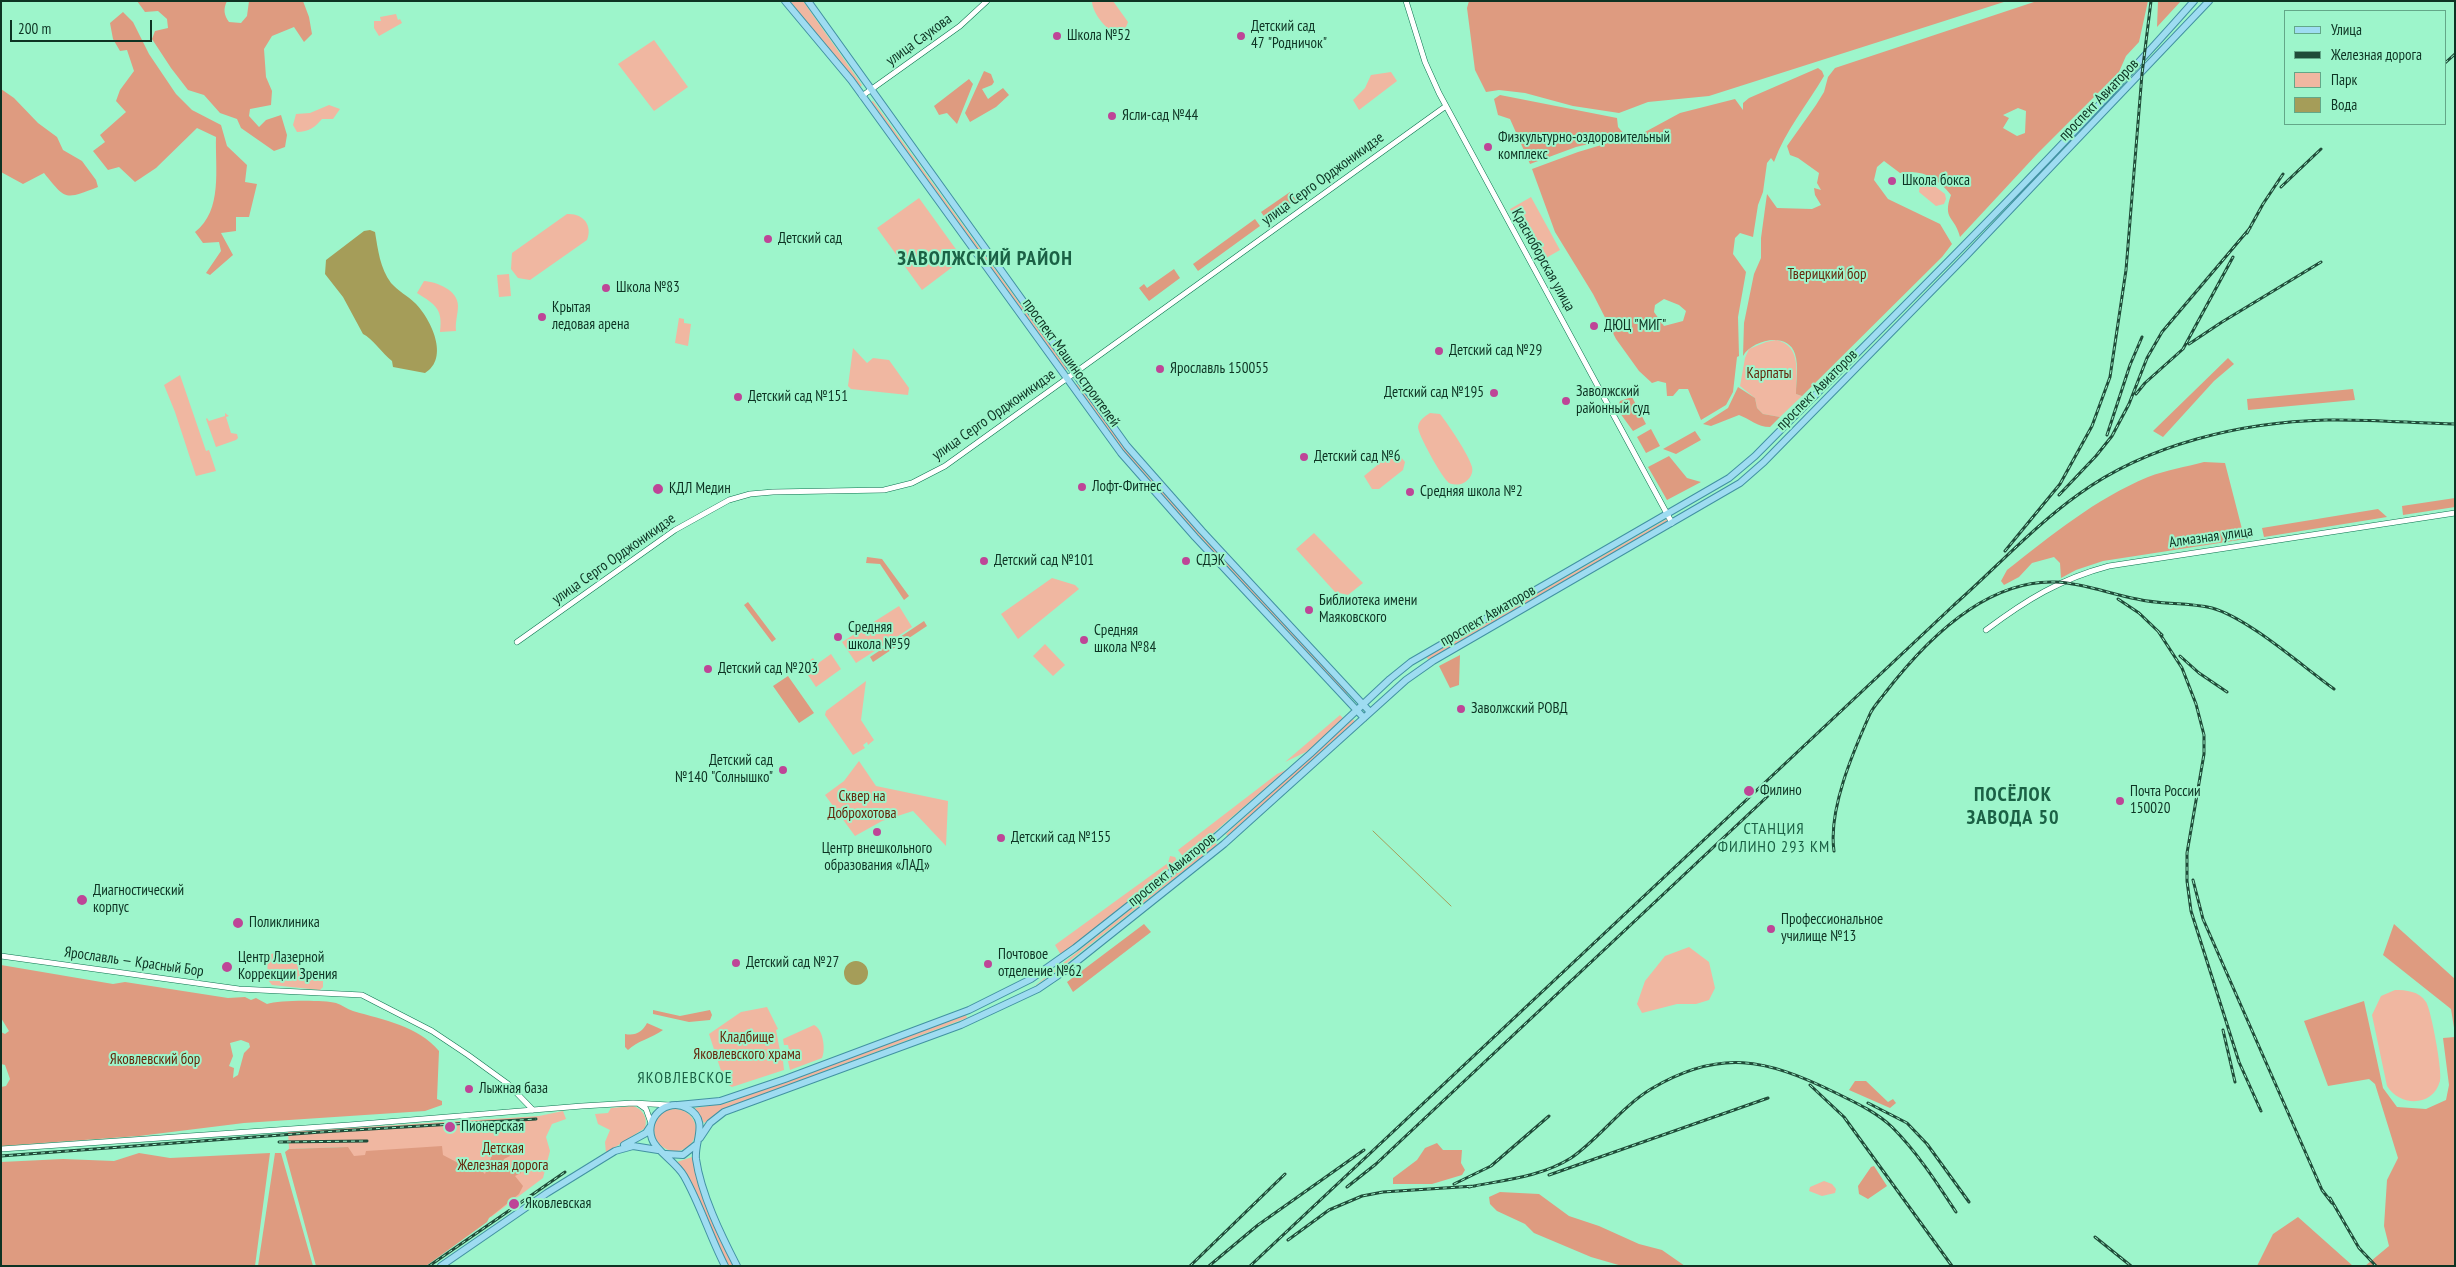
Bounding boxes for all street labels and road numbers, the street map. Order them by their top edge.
street label: улица Саукова [883,10,955,70]
street label: проспект Авиаторов [2055,55,2143,145]
street label: улица Серго Орджоникидзе [1259,129,1387,229]
street label: Красноборская улица [1507,206,1579,314]
street label: проспект Машиностроителей [1018,295,1124,431]
street label: проспект Авиаторов [1773,346,1861,434]
street label: улица Серго Орджоникидзе [929,366,1059,464]
street label: улица Серго Орджоникидзе [549,510,679,608]
street label: Алмазная улица [2168,522,2254,552]
street label: проспект Авиаторов [1437,581,1539,651]
street label: проспект Авиаторов [1125,829,1219,911]
street label: Ярославль — Красный Бор [63,943,205,981]

